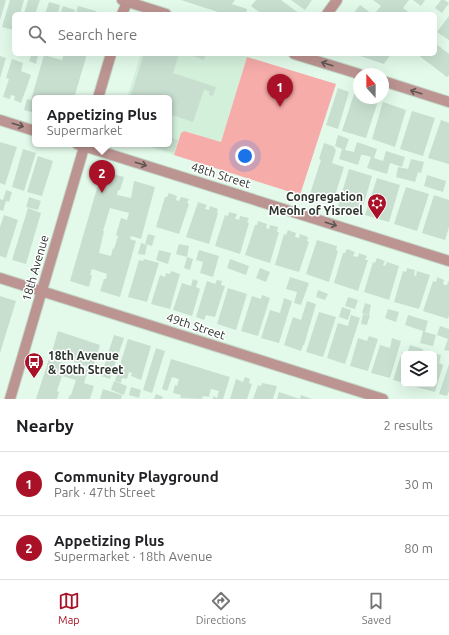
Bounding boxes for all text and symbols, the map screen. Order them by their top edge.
search box [12,12,437,56]
icon: search [26,23,48,45]
text: Search here [58,26,137,43]
one-way arrow [320,60,333,67]
north arrow [353,68,389,104]
pin: 1 [267,74,293,107]
one-way arrow [410,88,423,95]
popup [32,95,172,147]
text: Appetizing Plus [47,106,157,123]
one-way arrow [11,122,23,130]
text: Supermarket [47,123,122,137]
your location [235,146,255,166]
pin: 2 [89,160,115,193]
street label: 48th Street [190,160,253,190]
one-way arrow [134,161,147,168]
place label: Congregation Meohr of Yisroel [269,190,363,217]
synagogue icon: Congregation Meohr of Yisroel [366,192,388,220]
one-way arrow [325,221,338,228]
street label: 18th Avenue [19,233,51,303]
street label: 49th Street [165,310,227,342]
place label: 18th Avenue & 50th Street [48,349,124,376]
bus stop icon: 18th Avenue & 50th Street [23,351,45,379]
map controls [401,351,437,387]
button: layers [401,351,437,387]
text: Nearby [16,416,74,435]
text: 2 results [383,418,433,432]
text: Community Playground [54,468,219,485]
text: 1 [25,477,33,491]
text: 30 m [404,477,433,491]
text: Park · 47th Street [54,485,155,499]
text: Appetizing Plus [54,532,164,549]
text: 2 [25,541,33,555]
text: 80 m [404,541,433,555]
text: Supermarket · 18th Avenue [54,549,213,563]
tab: Map [58,590,80,626]
tab: Directions [196,590,246,626]
tab: Saved [362,590,391,626]

